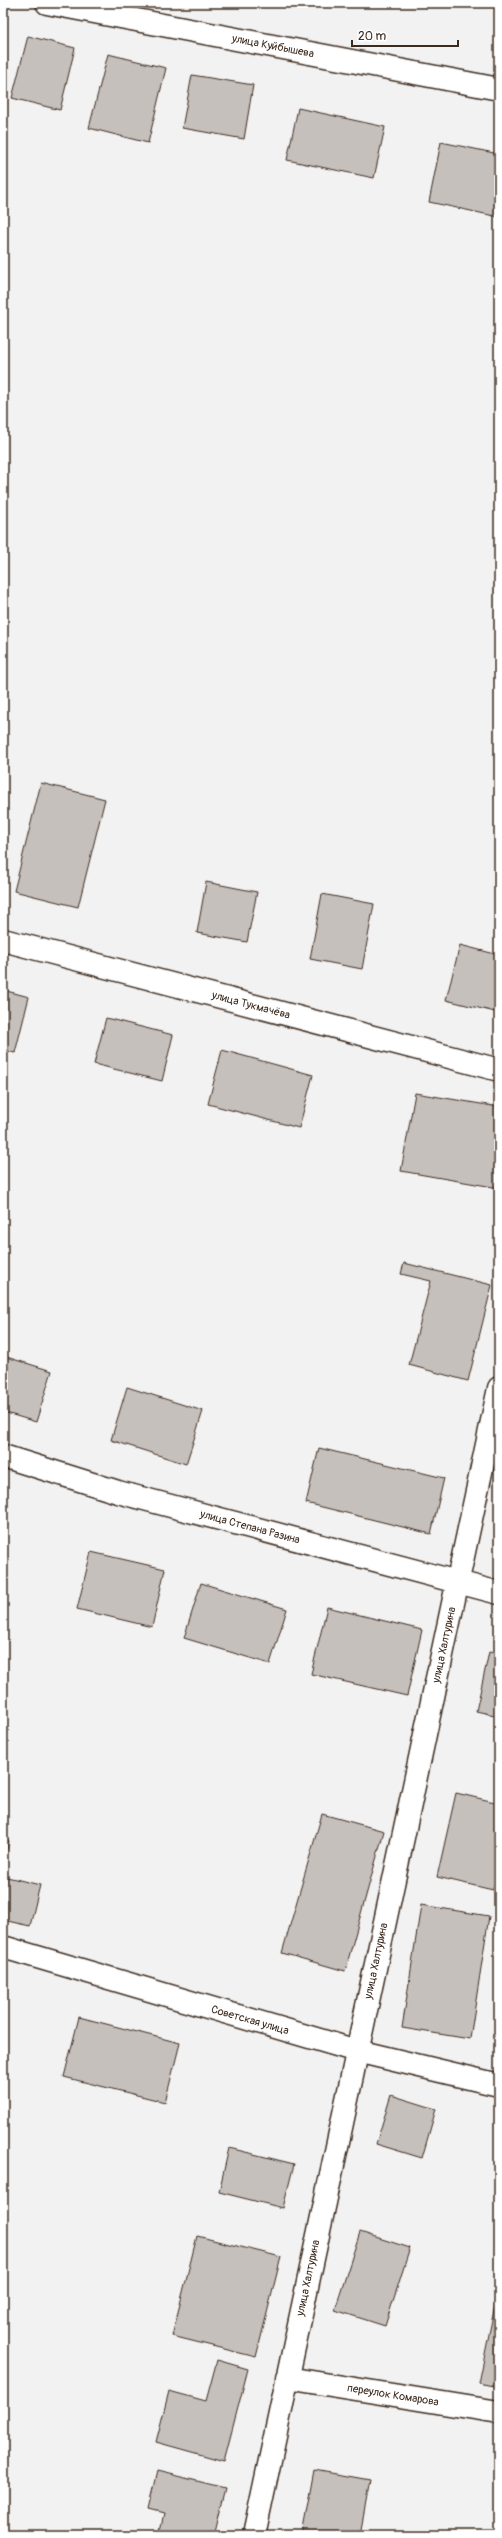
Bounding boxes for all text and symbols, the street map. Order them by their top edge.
scale bar [352,22,458,48]
text: 20 m [358,29,387,44]
street label: улица Куйбышева [230,31,315,60]
street label: улица Тукмачёва [209,988,292,1022]
street label: улица Степана Разина [198,1507,301,1547]
street label: улица Халтурина [429,1606,458,1685]
street label: улица Халтурина [361,1922,390,2001]
street label: Советская улица [210,2003,290,2037]
street label: улица Халтурина [293,2239,322,2318]
street label: переулок Комарова [346,2381,440,2409]

